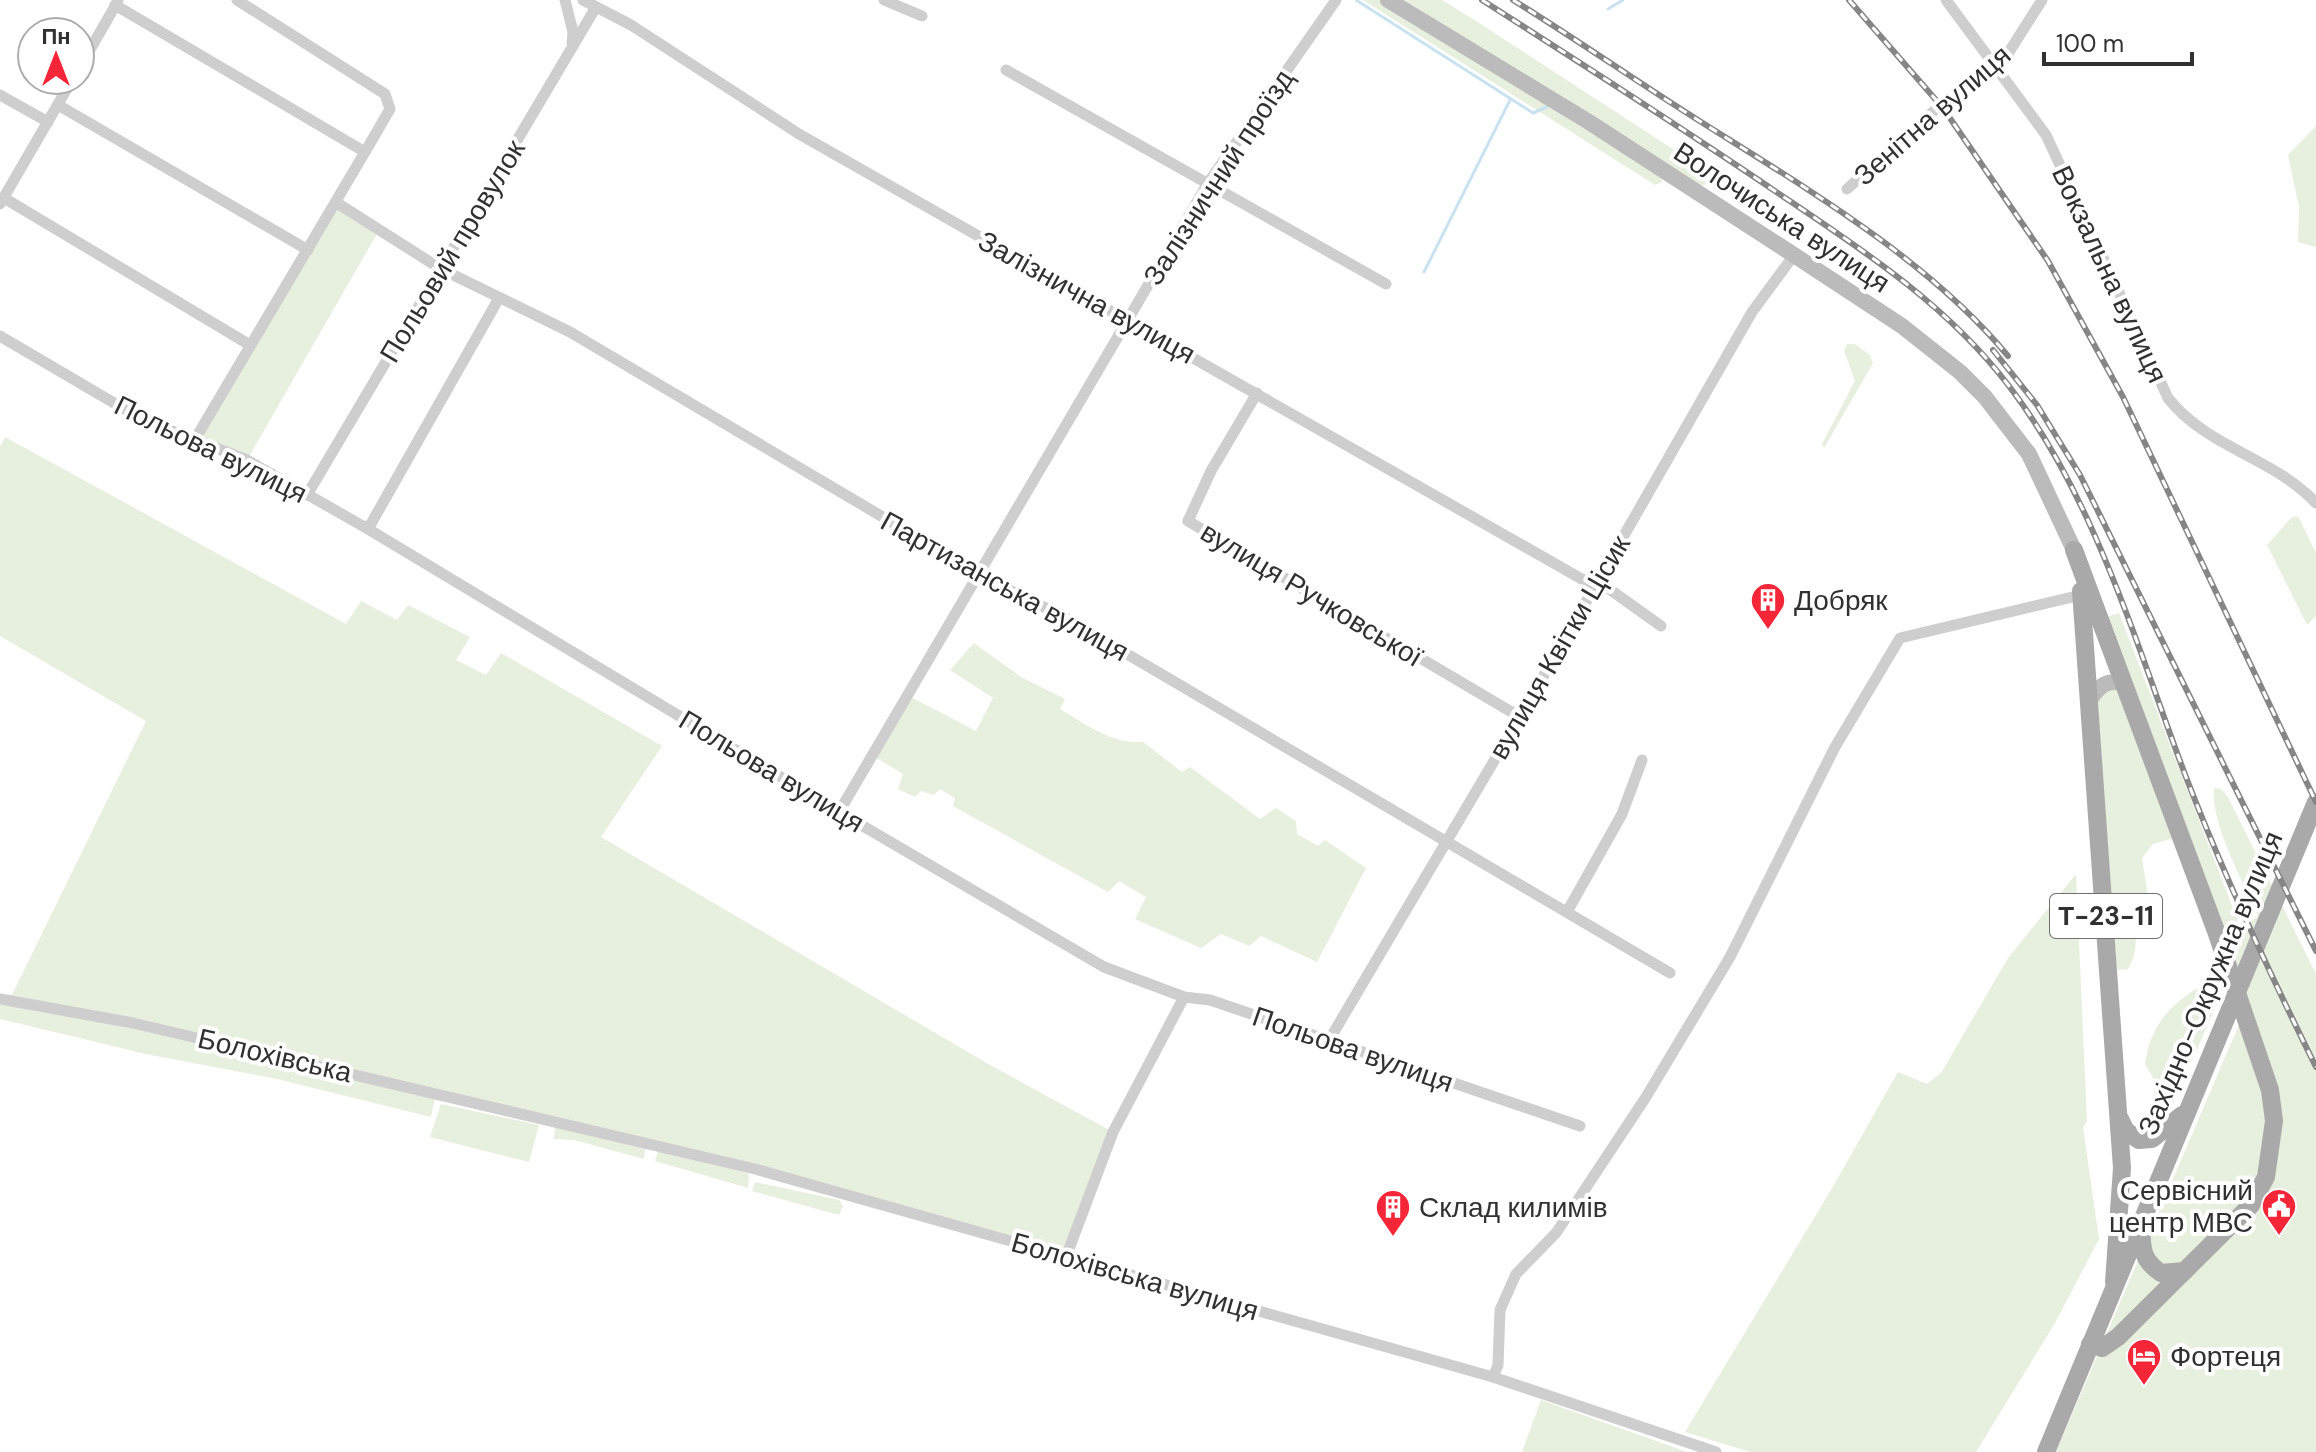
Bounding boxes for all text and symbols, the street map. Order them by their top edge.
north arrow [16,16,96,96]
scale bar [2044,16,2192,66]
text: Пн [41,22,71,51]
text: 100 m [2056,28,2124,59]
street label: Зенітна вулиця [1846,37,2019,194]
street label: Залізничний проїзд [1135,62,1302,292]
street label: Польовий провулок [371,132,534,369]
street label: Волочиська вулиця [1666,134,1897,301]
street label: Вокзальна вулиця [2043,160,2176,389]
street label: Залізнична вулиця [972,222,1202,372]
street label: Польова вулиця [108,387,313,512]
street label: Партизанська вулиця [874,503,1135,670]
street label: вулиця Ручковської [1194,513,1430,675]
street label: вулиця Квітки Цісик [1480,528,1639,766]
building icon: Добряк [1749,581,1787,631]
place label: Добряк [1794,582,1888,619]
street label: Польова вулиця [672,701,871,841]
street label: Західно-Окружна вулиця [2130,826,2291,1141]
road number: Т-23-11 [2050,894,2162,938]
street label: Польова вулиця [1248,998,1458,1101]
street label: Болохівська [194,1020,356,1091]
place label: Сервісний центр МВС [2109,1172,2253,1241]
public building icon: Сервісний центр МВС [2260,1187,2298,1237]
building icon: Склад килимів [1374,1188,1412,1238]
place label: Склад килимів [1419,1189,1608,1226]
street label: Болохівська вулиця [1007,1224,1263,1329]
hotel icon: Фортеця [2125,1337,2163,1387]
place label: Фортеця [2170,1338,2281,1375]

